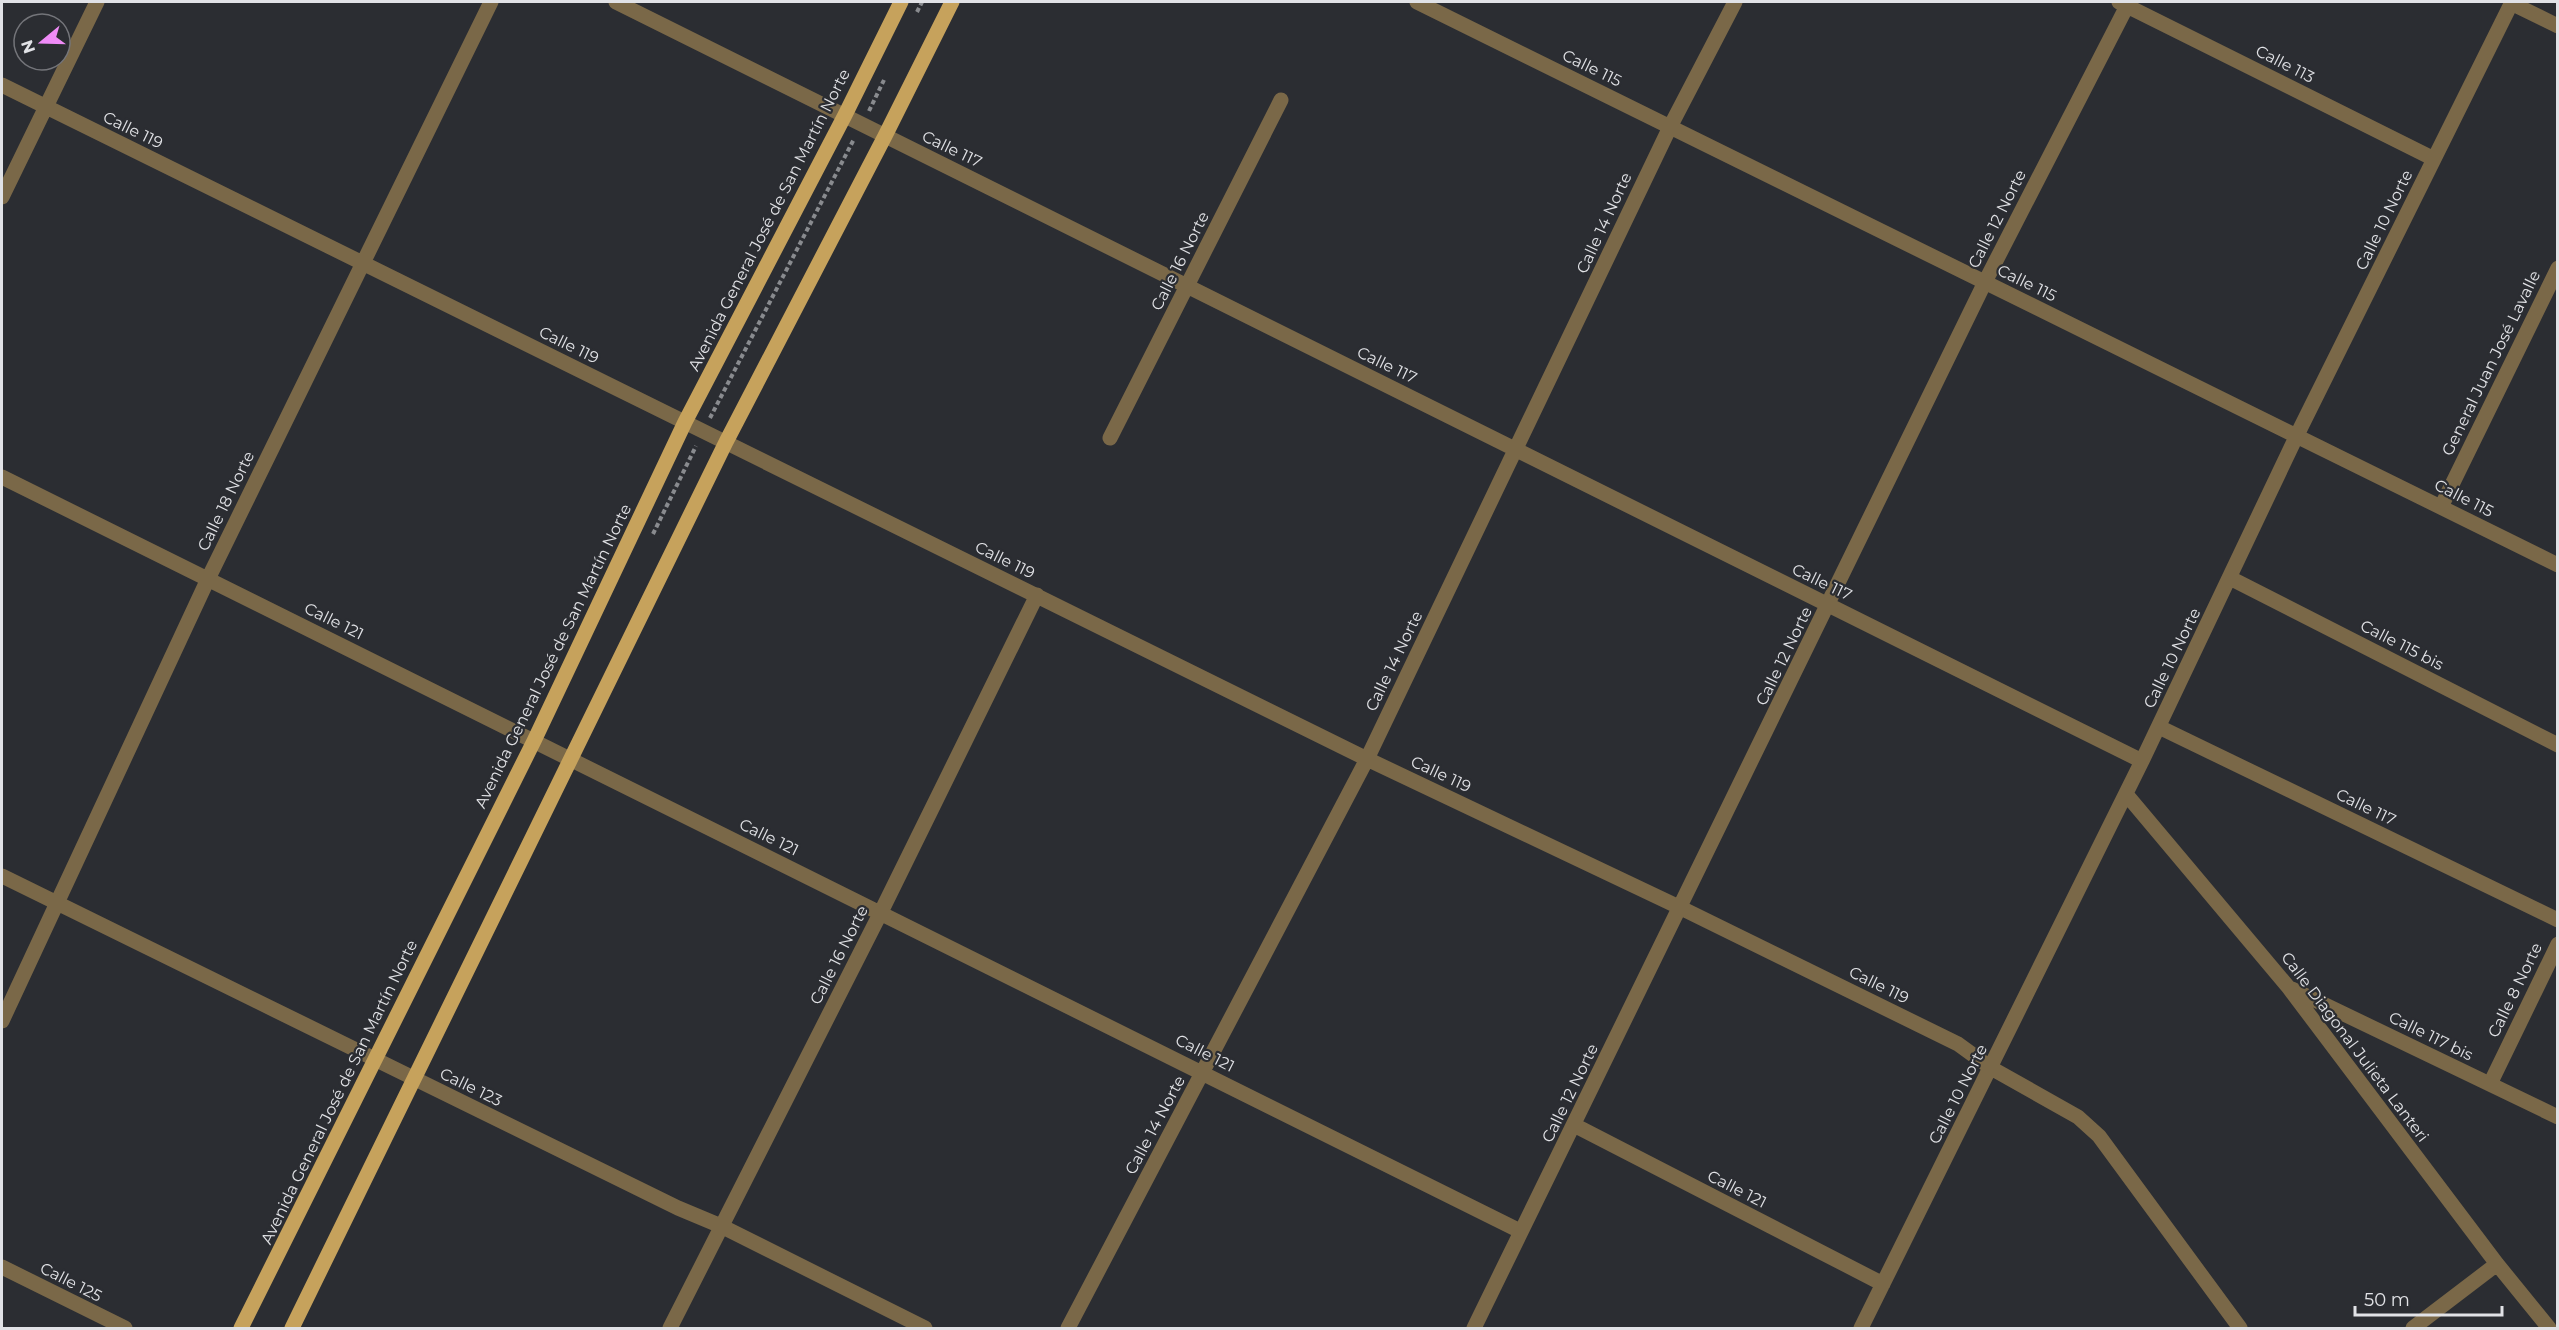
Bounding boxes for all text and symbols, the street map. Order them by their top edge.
north arrow [12,12,72,72]
text: N [17,38,39,56]
street label: Calle 113 [2252,41,2318,87]
street label: Calle 115 [1559,45,1625,91]
street label: Avenida General José de San Martín Norte [684,66,854,374]
street label: Calle 119 [100,107,166,153]
street label: Calle 117 [919,126,985,172]
street label: Calle 12 Norte [1964,167,2030,271]
street label: Calle 10 Norte [2352,167,2416,273]
street label: Calle 14 Norte [1572,169,1636,277]
street label: Calle 16 Norte [1147,208,1213,314]
street label: Calle 115 [1994,260,2060,306]
street label: General Juan José Lavalle [2438,267,2544,459]
street label: Calle 119 [536,322,602,368]
street label: Calle 117 [1354,342,1420,388]
street label: Calle 18 Norte [194,448,258,554]
street label: Calle 115 [2431,475,2497,521]
street label: Avenida General José de San Martín Norte [471,501,635,811]
street label: Calle 119 [972,537,1038,583]
street label: Calle 117 [1789,559,1855,605]
street label: Calle 121 [301,598,367,644]
street label: Calle 12 Norte [1752,603,1816,709]
street label: Calle 10 Norte [2140,605,2204,711]
street label: Calle 14 Norte [1362,608,1426,714]
street label: Calle 115 bis [2357,616,2447,674]
street label: Calle 119 [1408,752,1474,796]
street label: Calle 117 [2333,784,2399,830]
street label: Calle 121 [736,814,802,860]
street label: Calle 16 Norte [806,902,872,1008]
street label: Avenida General José de San Martín Norte [257,937,421,1247]
street label: Calle 8 Norte [2484,940,2546,1040]
street label: Calle Diagonal Julieta Lanteri [2277,948,2433,1146]
street label: Calle 119 [1846,962,1912,1008]
street label: Calle 117 bis [2386,1007,2476,1065]
street label: Calle 121 [1172,1030,1238,1076]
street label: Calle 12 Norte [1538,1040,1602,1146]
street label: Calle 10 Norte [1925,1041,1991,1147]
street label: Calle 123 [437,1064,505,1110]
street label: Calle 14 Norte [1121,1072,1189,1178]
street label: Calle 121 [1704,1166,1770,1212]
street label: Calle 125 [37,1258,105,1306]
scale bar [2355,1279,2502,1317]
text: 50 m [2364,1289,2410,1311]

